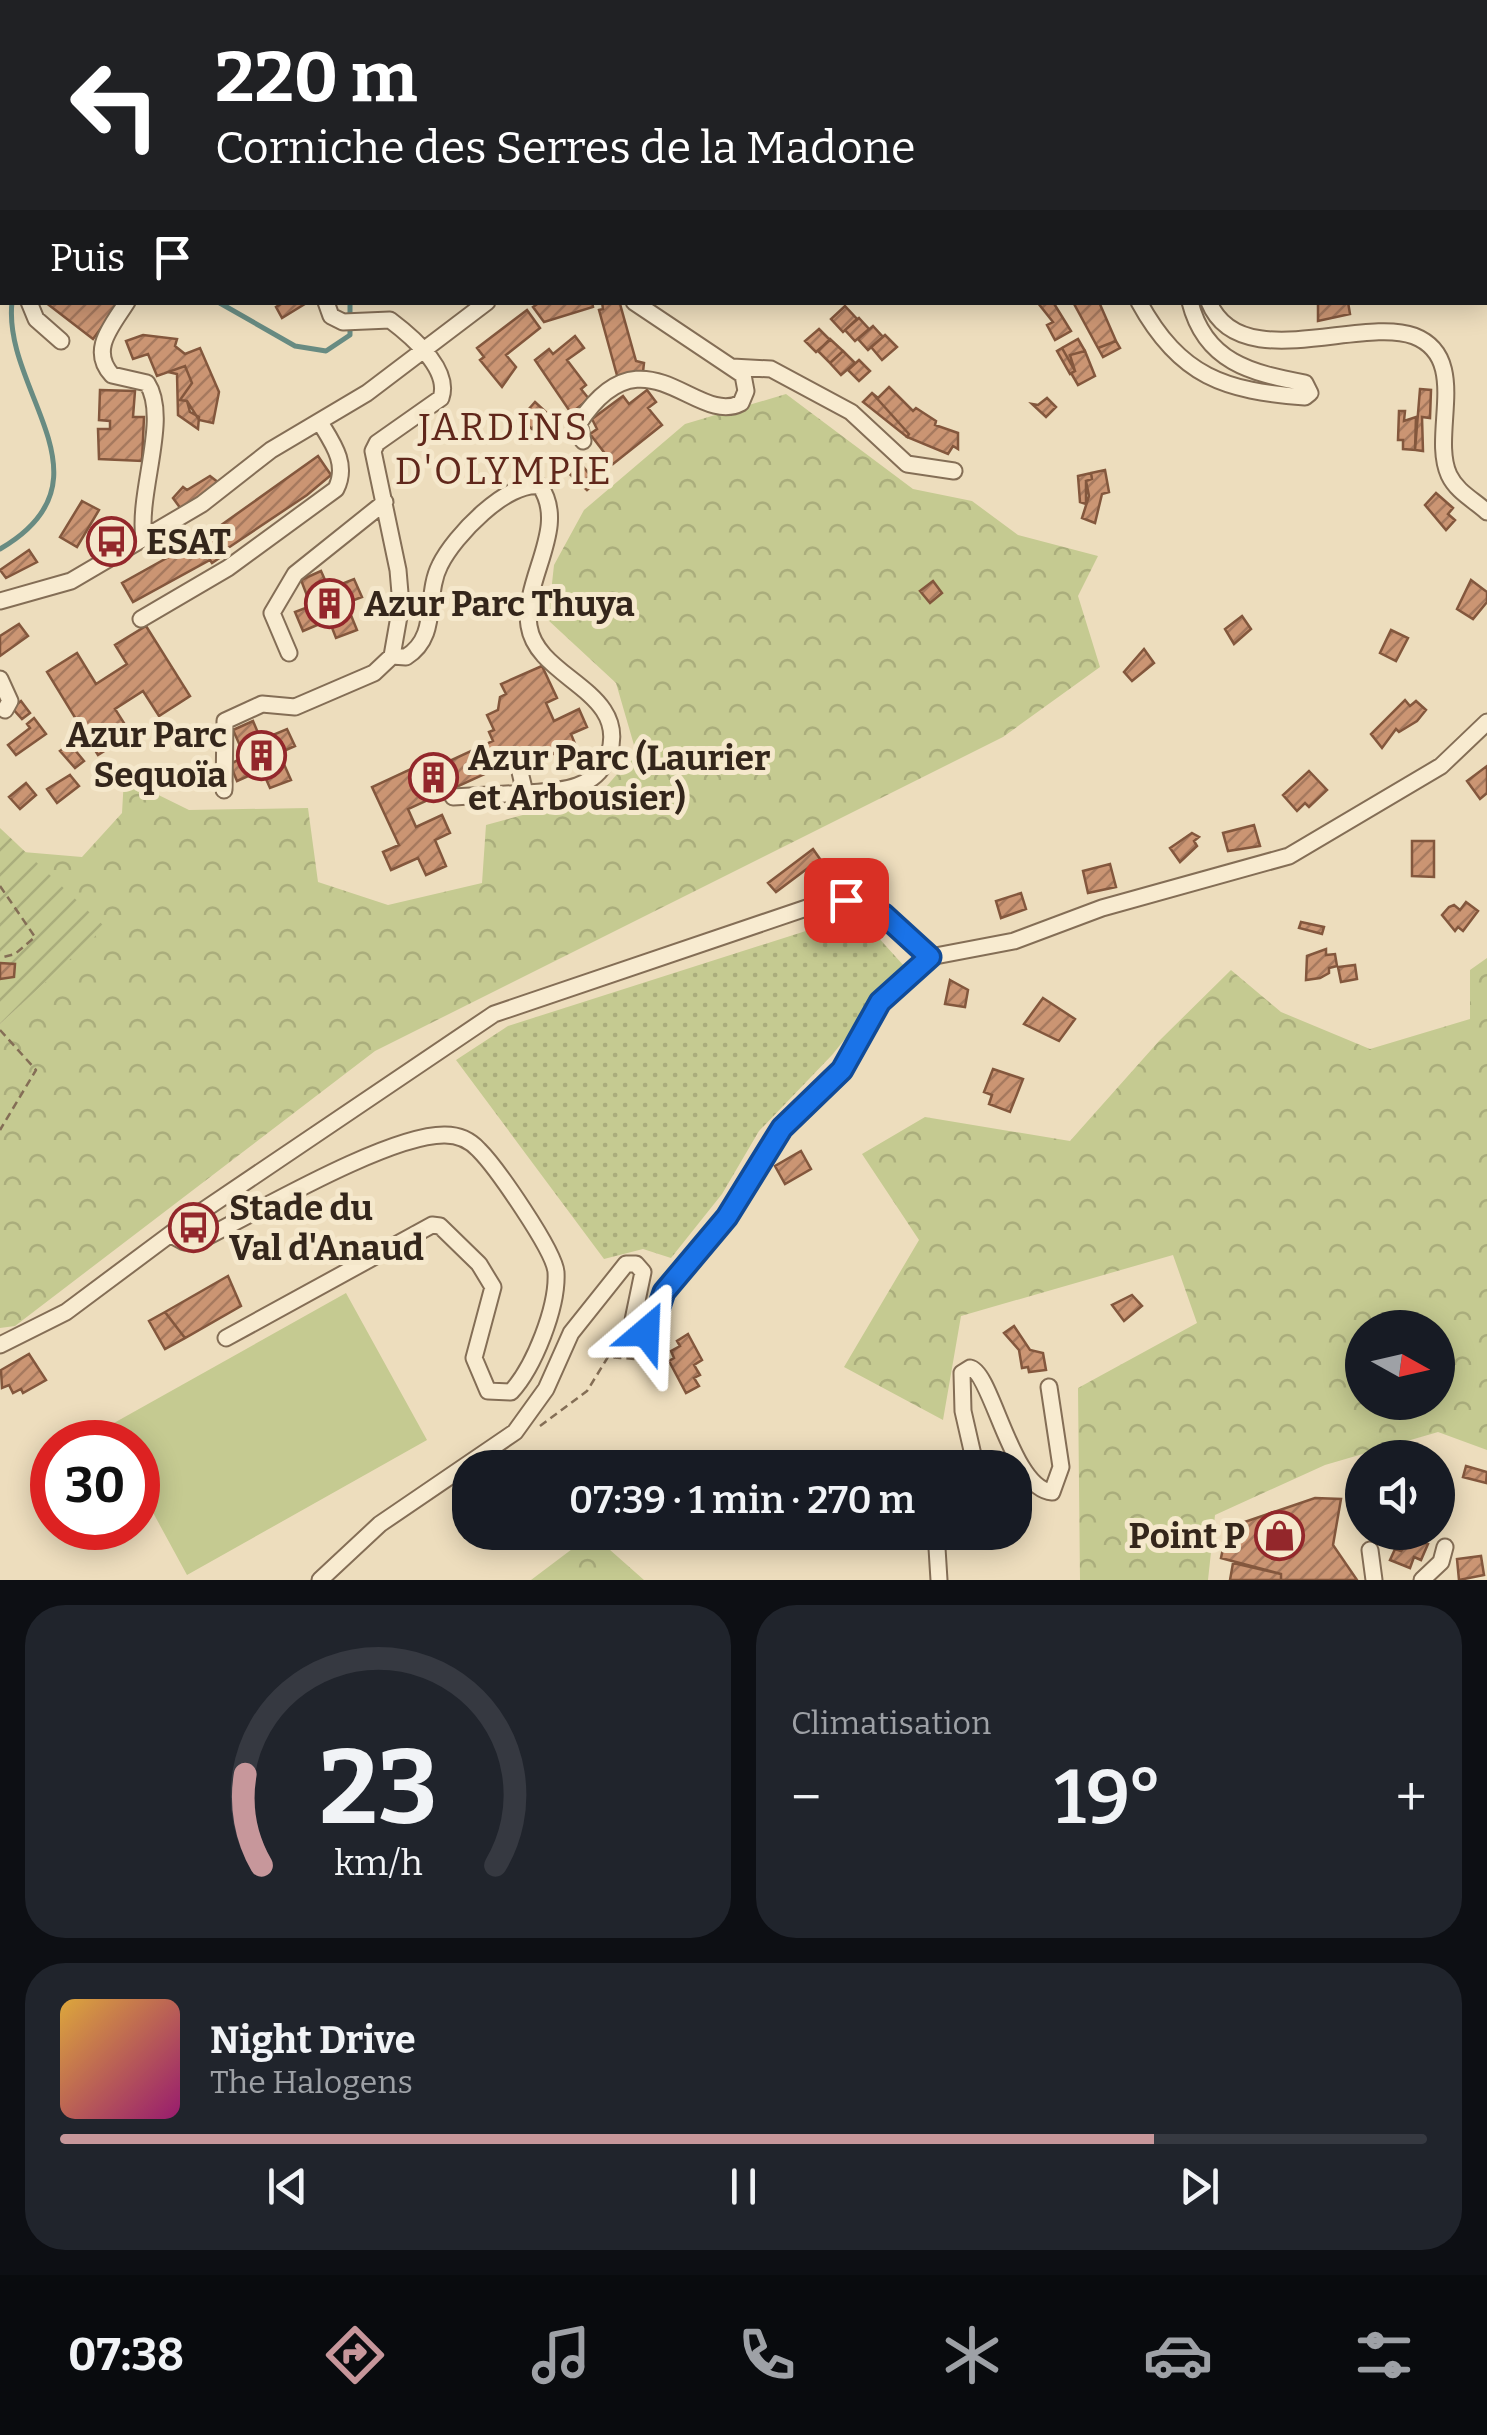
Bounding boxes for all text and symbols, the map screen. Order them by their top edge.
text: 220 m [215,36,418,120]
icon: left [50,40,180,170]
text: Corniche des Serres de la Madone [215,121,916,175]
icon: arrive [145,230,200,285]
text: Puis [50,235,125,281]
district label: JARDINS D'OLYMPIE [395,404,613,494]
bus stop icon: ESAT [85,516,137,568]
place label: ESAT [146,521,231,563]
building icon: Azur Parc Thuya [303,578,355,630]
place label: Azur Parc Thuya [364,583,635,625]
place label: Azur Parc Sequoïa [66,714,227,796]
building icon: Azur Parc Sequoïa [236,729,288,781]
place label: Azur Parc (Laurier et Arbousier) [468,737,771,819]
building icon: Azur Parc (Laurier et Arbousier) [407,752,459,804]
pin [804,858,889,943]
icon: arrive [819,873,874,928]
place label: Stade du Val d'Anaud [229,1187,424,1269]
bus stop icon: Stade du Val d'Anaud [168,1202,220,1254]
position arrow [594,1280,698,1384]
north arrow [1345,1310,1455,1420]
map controls [1345,1310,1455,1550]
speed limit sign: 30 [30,1420,160,1550]
button: sound [1345,1440,1455,1550]
text: 07:39 · 1 min · 270 m [569,1477,915,1523]
shop icon: Point P [1254,1510,1306,1562]
place label: Point P [1129,1515,1245,1557]
text: Climatisation [791,1704,991,1742]
text: 23 [319,1726,437,1851]
text: 19° [1054,1753,1163,1843]
text: − [791,1765,821,1831]
text: + [1396,1765,1427,1831]
text: km/h [334,1842,422,1884]
text: Night Drive [210,2017,416,2063]
text: The Halogens [210,2063,413,2101]
icon: previous [260,2159,315,2214]
icon: pause [716,2159,771,2214]
icon: next [1172,2159,1227,2214]
icon: directions [320,2320,390,2390]
icon: music [526,2320,596,2390]
icon: phone [732,2320,802,2390]
icon: climate [937,2320,1007,2390]
icon: car [1143,2320,1213,2390]
icon: filters [1349,2320,1419,2390]
text: 07:38 [68,2328,184,2382]

